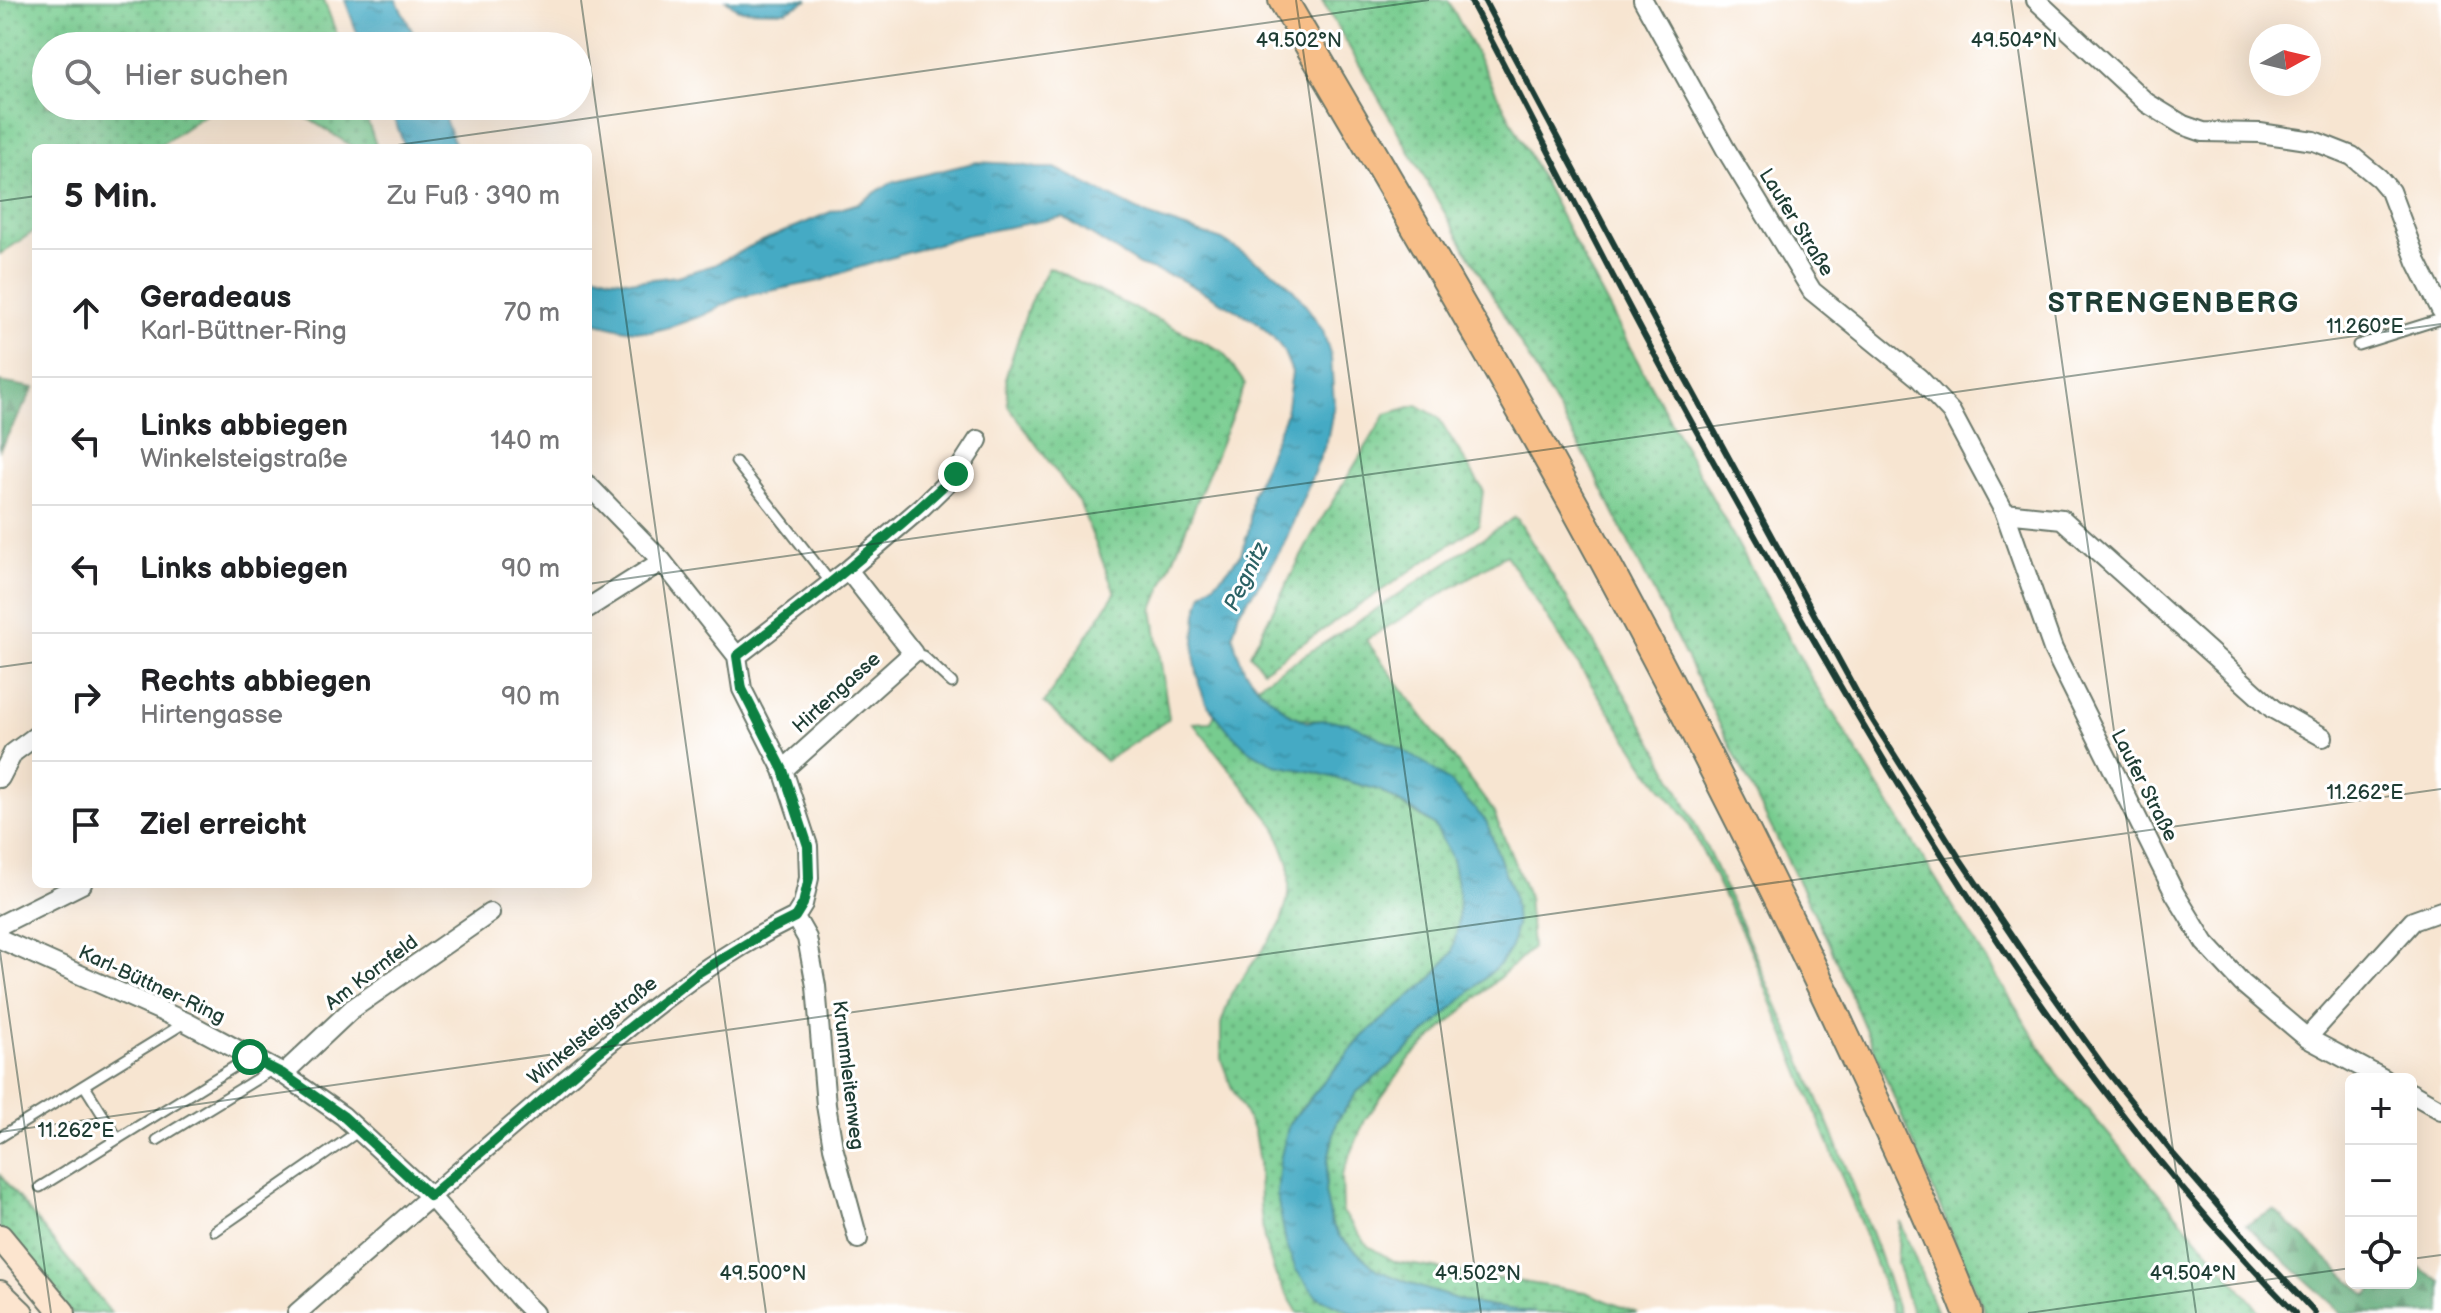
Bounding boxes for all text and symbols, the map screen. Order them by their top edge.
north arrow [2249,24,2321,96]
text: 49.502°N [1256,29,1342,53]
text: 49.504°N [1971,29,2057,53]
search box [32,32,592,120]
icon: search [60,54,104,98]
text: Hier suchen [124,58,289,94]
street label: Laufer Straße [1754,164,1839,281]
text: 5 Min. [64,176,157,217]
text: Zu Fuß · 390 m [387,181,560,212]
text: Geradeaus [140,280,291,316]
district label: STRENGENBERG [2048,287,2300,320]
icon: ahead [64,291,108,335]
text: 70 m [503,298,560,329]
text: 11.260°E [2326,315,2404,339]
text: Karl-Büttner-Ring [140,316,347,347]
text: Links abbiegen [140,408,348,444]
icon: left [64,419,108,463]
text: 140 m [490,426,560,457]
text: Winkelsteigstraße [140,444,348,475]
route end [938,456,974,492]
water label: Pegnitz [1218,537,1275,615]
icon: left [64,547,108,591]
text: Links abbiegen [140,551,348,587]
text: 90 m [501,554,560,585]
street label: Hirtengasse [788,647,886,738]
text: Rechts abbiegen [140,664,372,700]
icon: right [64,675,108,719]
text: 90 m [501,682,560,713]
text: Hirtengasse [140,700,283,731]
street label: Laufer Straße [2106,726,2183,845]
text: 11.262°E [2327,781,2403,805]
icon: arrive [64,803,108,847]
text: Ziel erreicht [140,807,307,843]
street label: Am Kornfeld [320,930,423,1015]
street label: Karl-Büttner-Ring [74,940,229,1029]
street label: Winkelsteigstraße [523,971,662,1090]
street label: Krummleitenweg [827,999,869,1151]
route start [232,1039,268,1075]
map controls [2345,1073,2417,1289]
button: + [2345,1073,2417,1145]
text: 11.262°E [38,1119,114,1143]
button: − [2345,1145,2417,1217]
button: locate [2345,1217,2417,1289]
text: 49.500°N [720,1262,806,1286]
text: 49.502°N [1435,1262,1521,1286]
text: 49.504°N [2150,1262,2236,1286]

